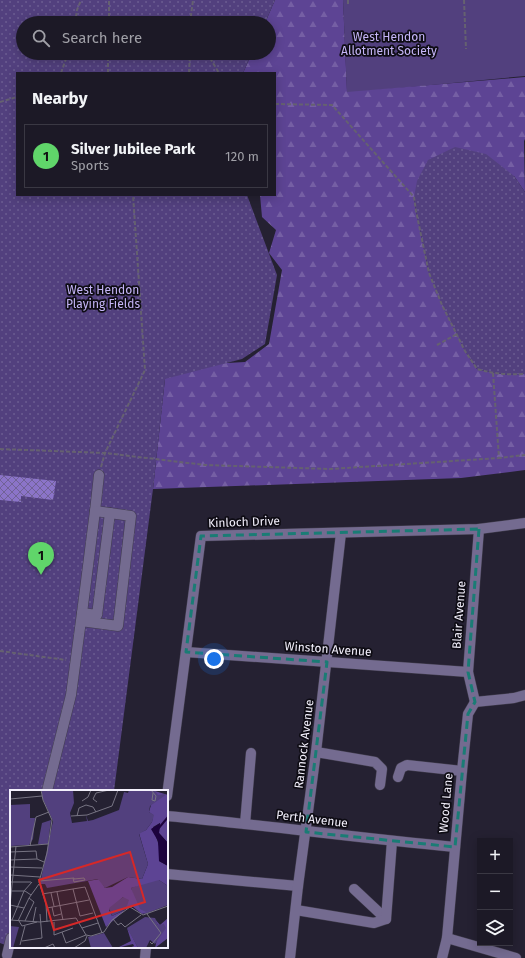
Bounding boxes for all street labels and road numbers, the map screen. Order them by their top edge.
street label: Kinloch Drive [208,514,280,530]
street label: Blair Avenue [450,580,468,650]
street label: Winston Avenue [284,639,372,659]
street label: Rannock Avenue [292,699,316,789]
street label: Wood Lane [436,772,456,834]
street label: Perth Avenue [275,808,349,830]

